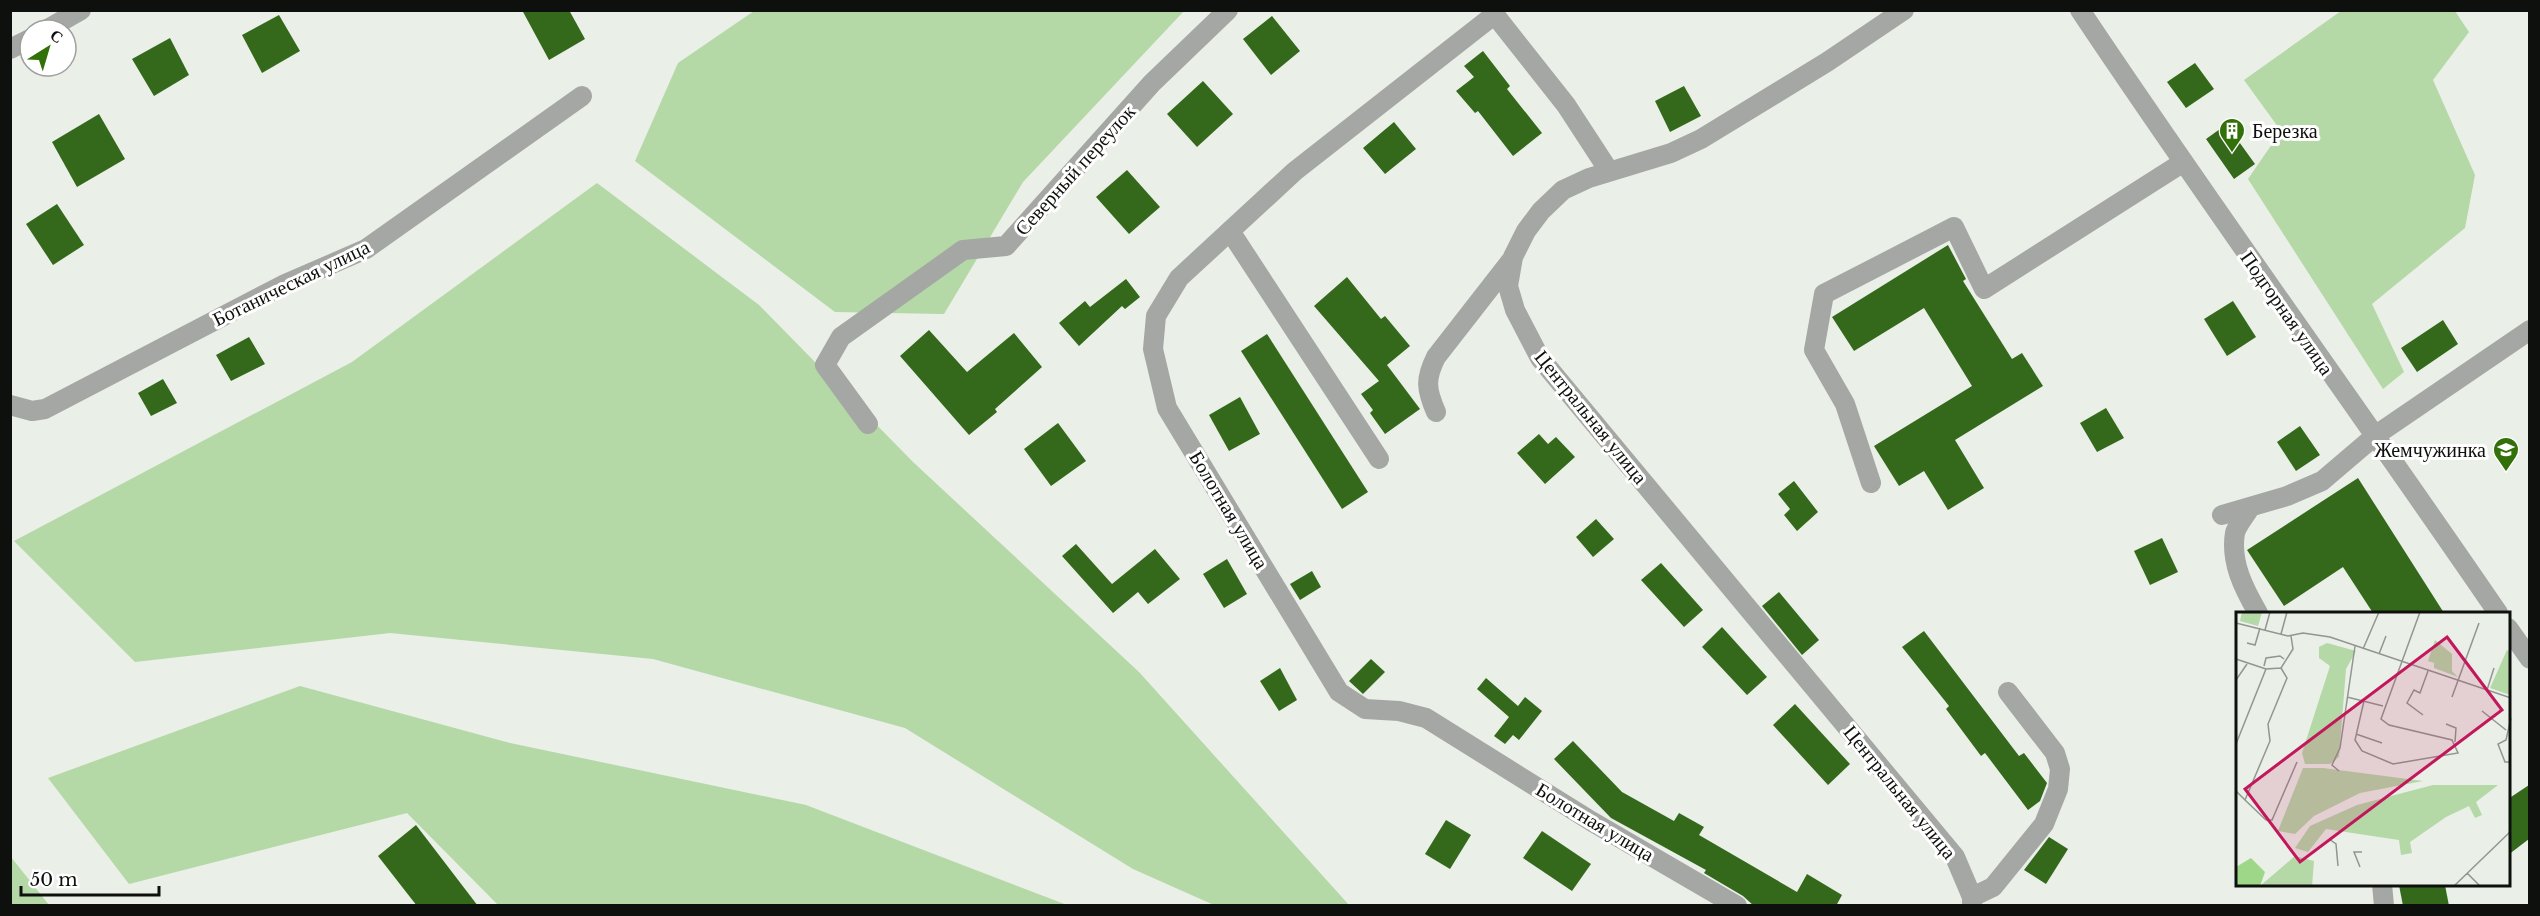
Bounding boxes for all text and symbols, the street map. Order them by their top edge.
north arrow [18,18,78,78]
text: С [46,25,68,47]
street label: Северный переулок [1010,99,1140,240]
building icon: Березка [2217,116,2247,154]
place label: Березка [2252,119,2318,143]
street label: Ботаническая улица [209,235,373,331]
street label: Подгорная улица [2235,246,2339,380]
street label: Центральная улица [1530,345,1652,489]
school or university icon: Жемчужинка [2491,435,2521,473]
place label: Жемчужинка [2374,438,2486,462]
street label: Болотная улица [1184,447,1274,574]
inset map [2236,612,2510,886]
street label: Центральная улица [1839,720,1961,864]
street label: Болотная улица [1532,777,1659,867]
scale bar [21,859,159,897]
text: 50 m [30,869,78,891]

